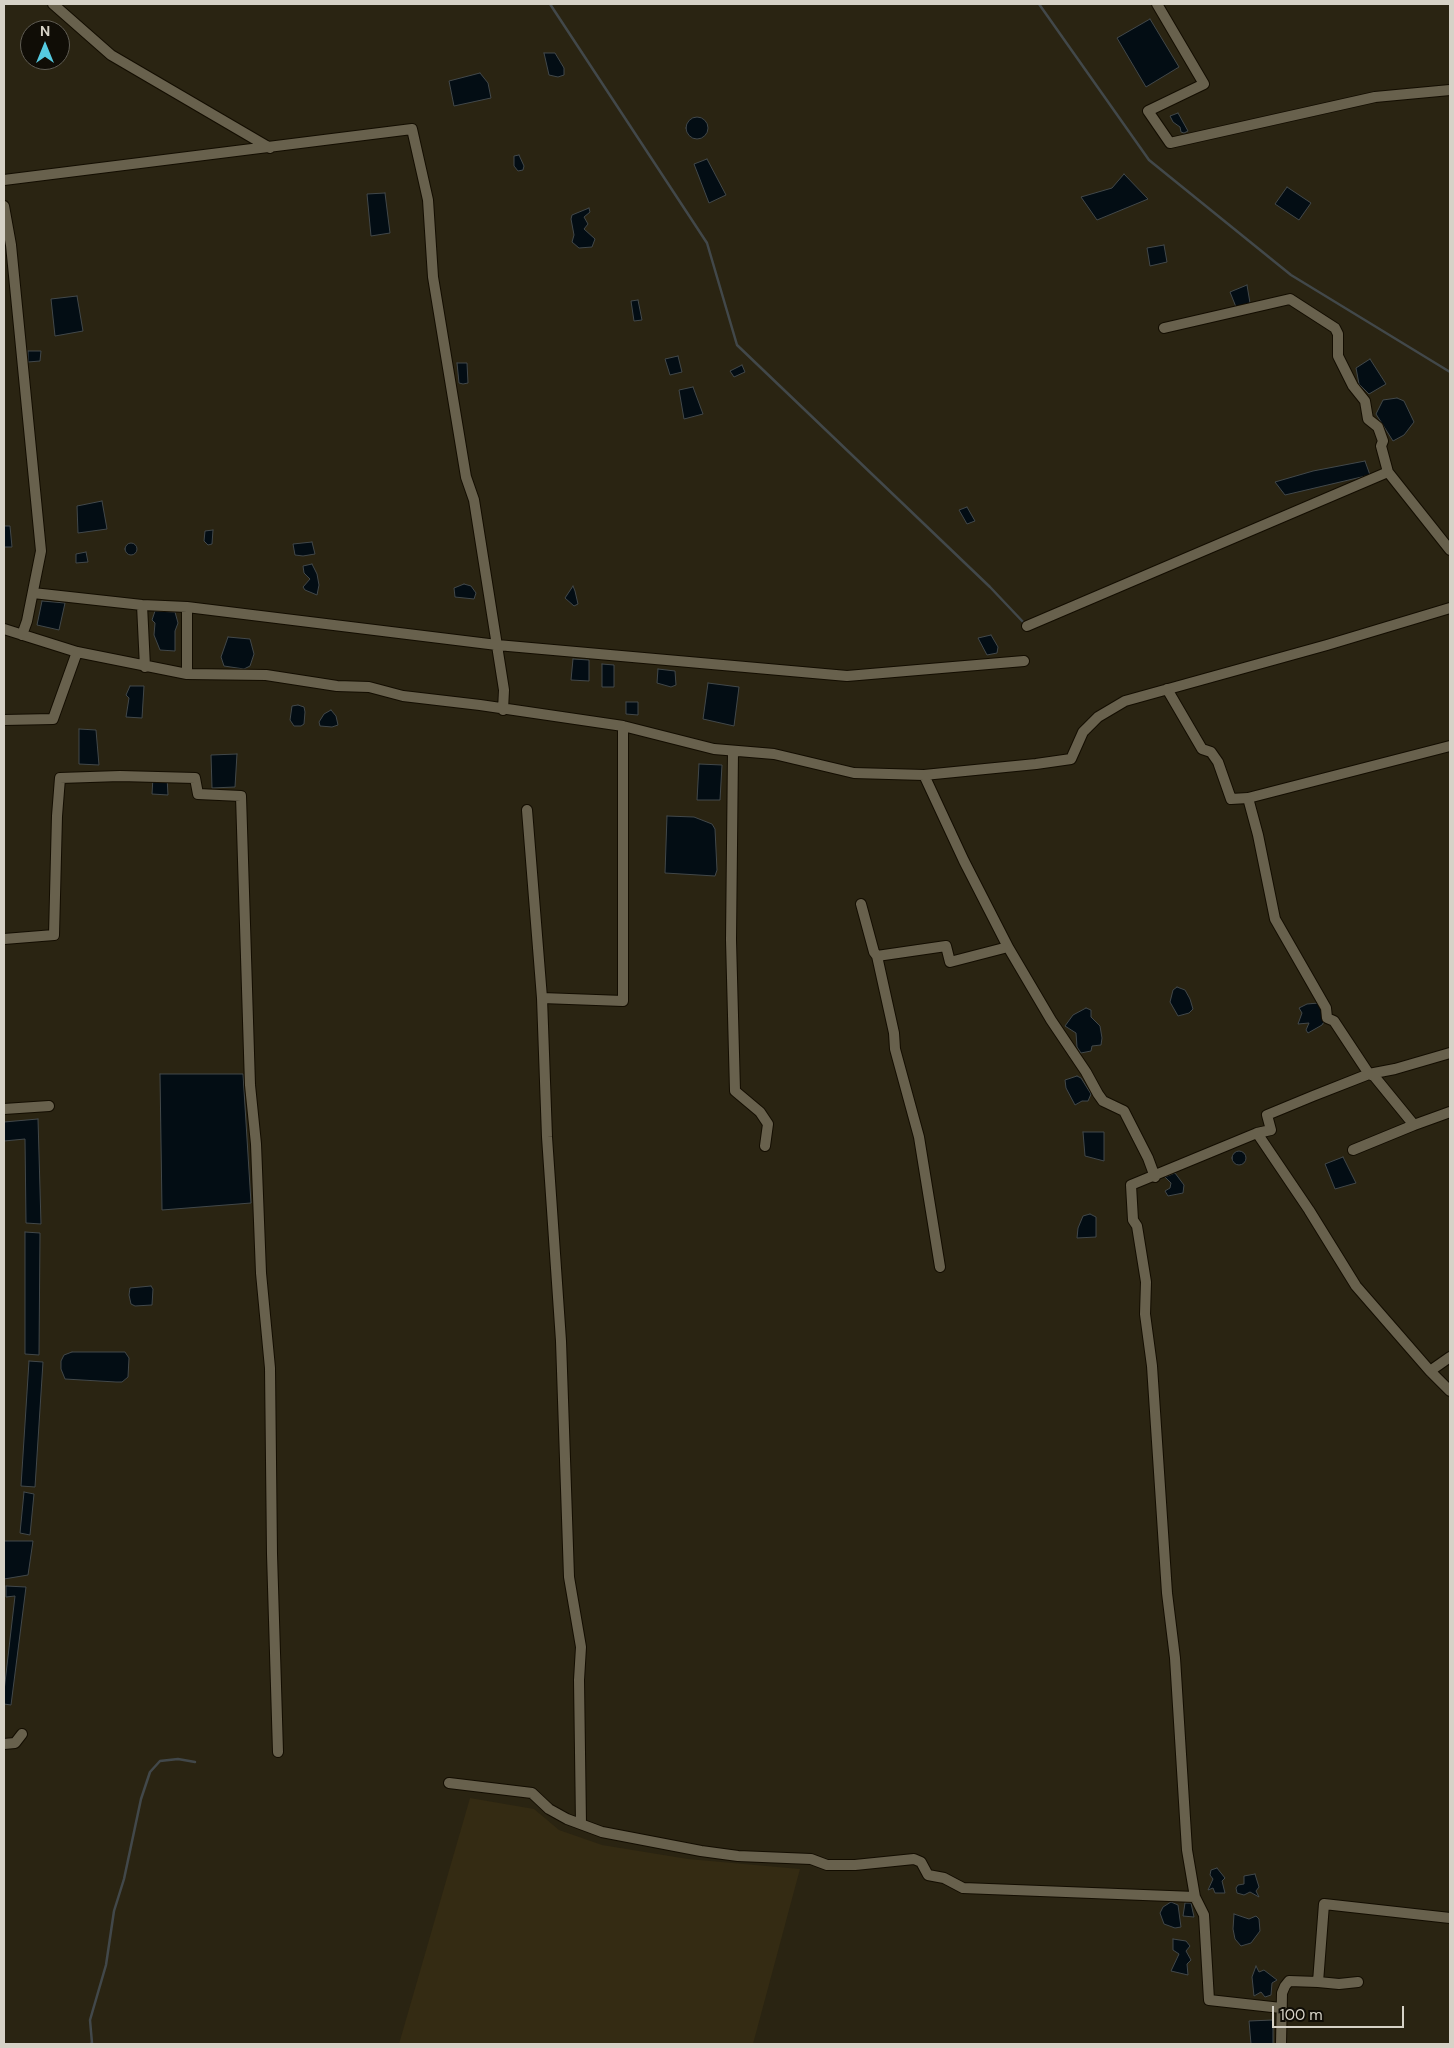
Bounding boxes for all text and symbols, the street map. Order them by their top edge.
north arrow [20,20,70,70]
text: N [40,22,50,40]
scale bar [1274,1996,1406,2028]
text: 100 m [1280,2005,1323,2025]

